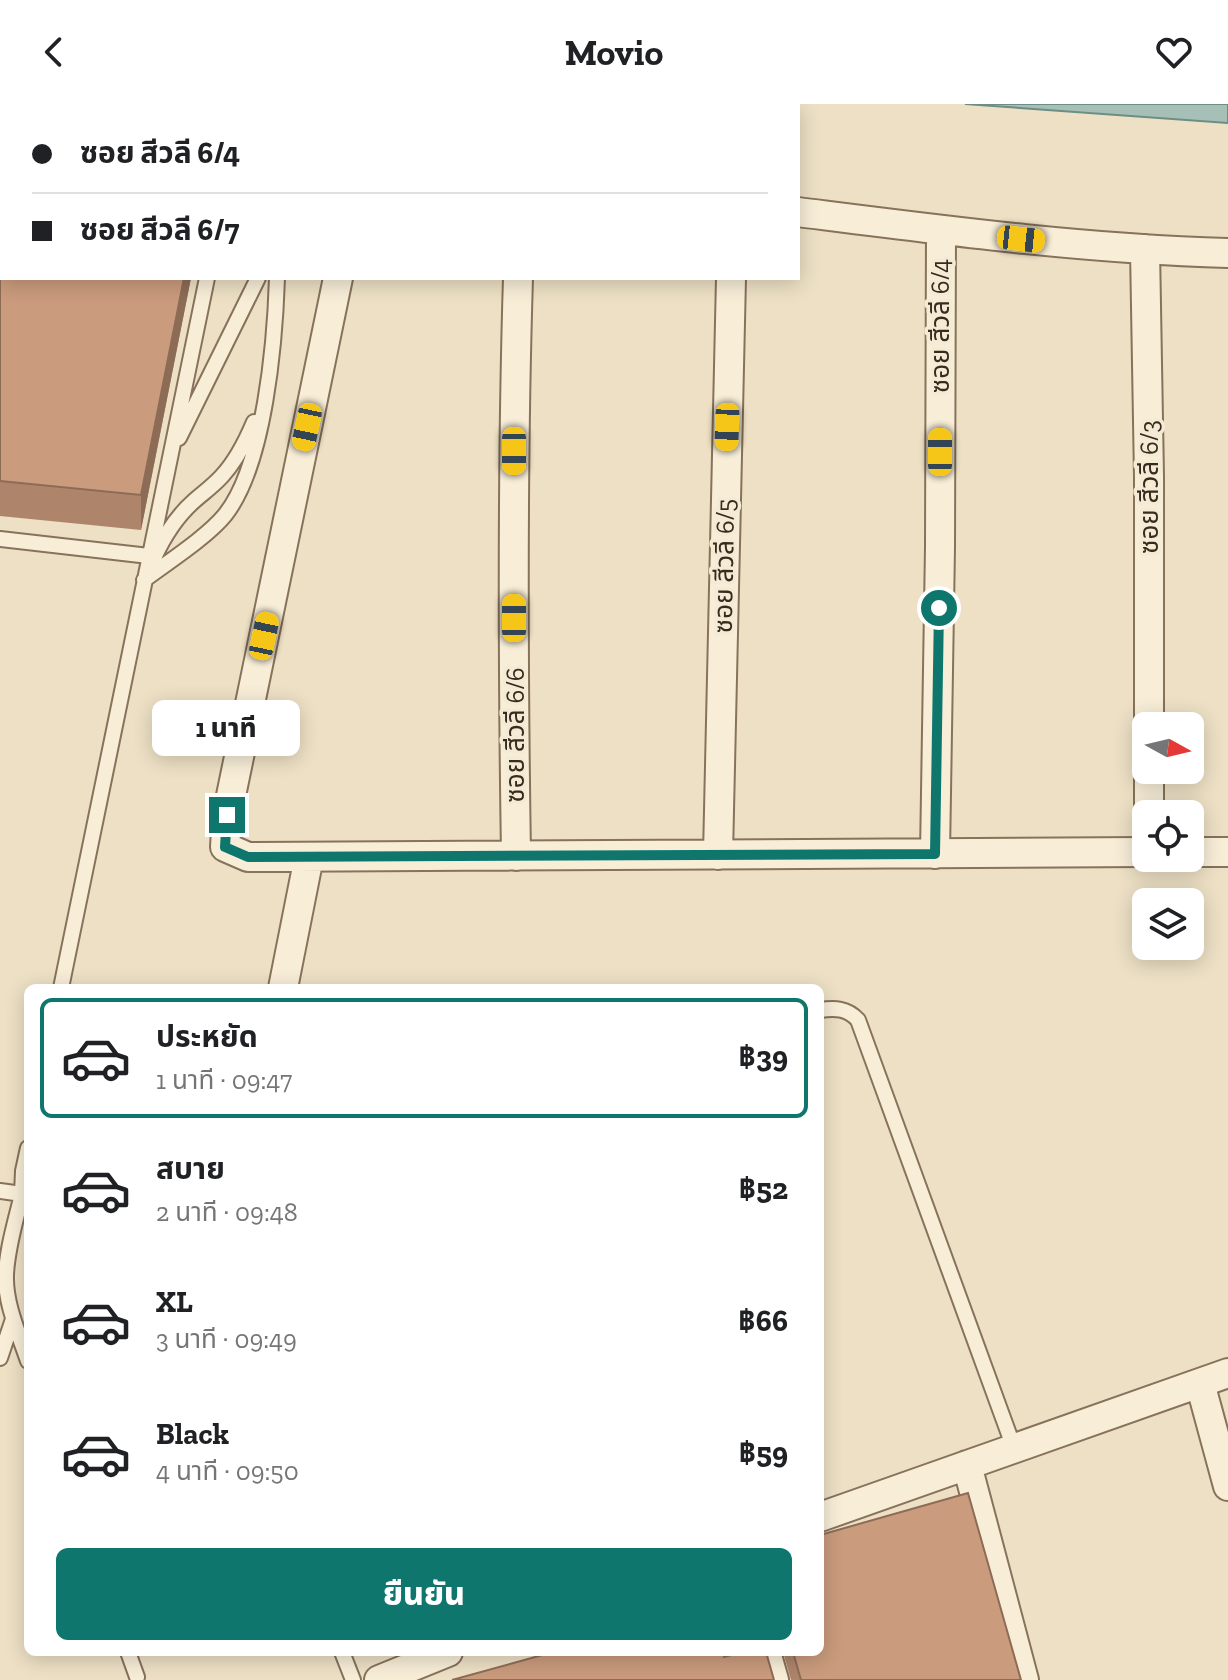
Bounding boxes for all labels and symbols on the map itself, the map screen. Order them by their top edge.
car [996,225,1046,253]
street label: ซอย สีวลี 6/4 [924,259,956,393]
car [290,401,324,453]
car [714,403,740,451]
street label: ซอย สีวลี 6/3 [1133,420,1165,554]
car [502,427,526,475]
car [928,428,952,476]
street label: ซอย สีวลี 6/5 [707,498,741,634]
route start [921,590,957,626]
car [502,594,526,642]
car [247,610,281,662]
street label: ซอย สีวลี 6/6 [499,667,531,803]
callout: 1 นาที [153,699,301,755]
north arrow [1132,712,1204,784]
route end [209,797,245,833]

